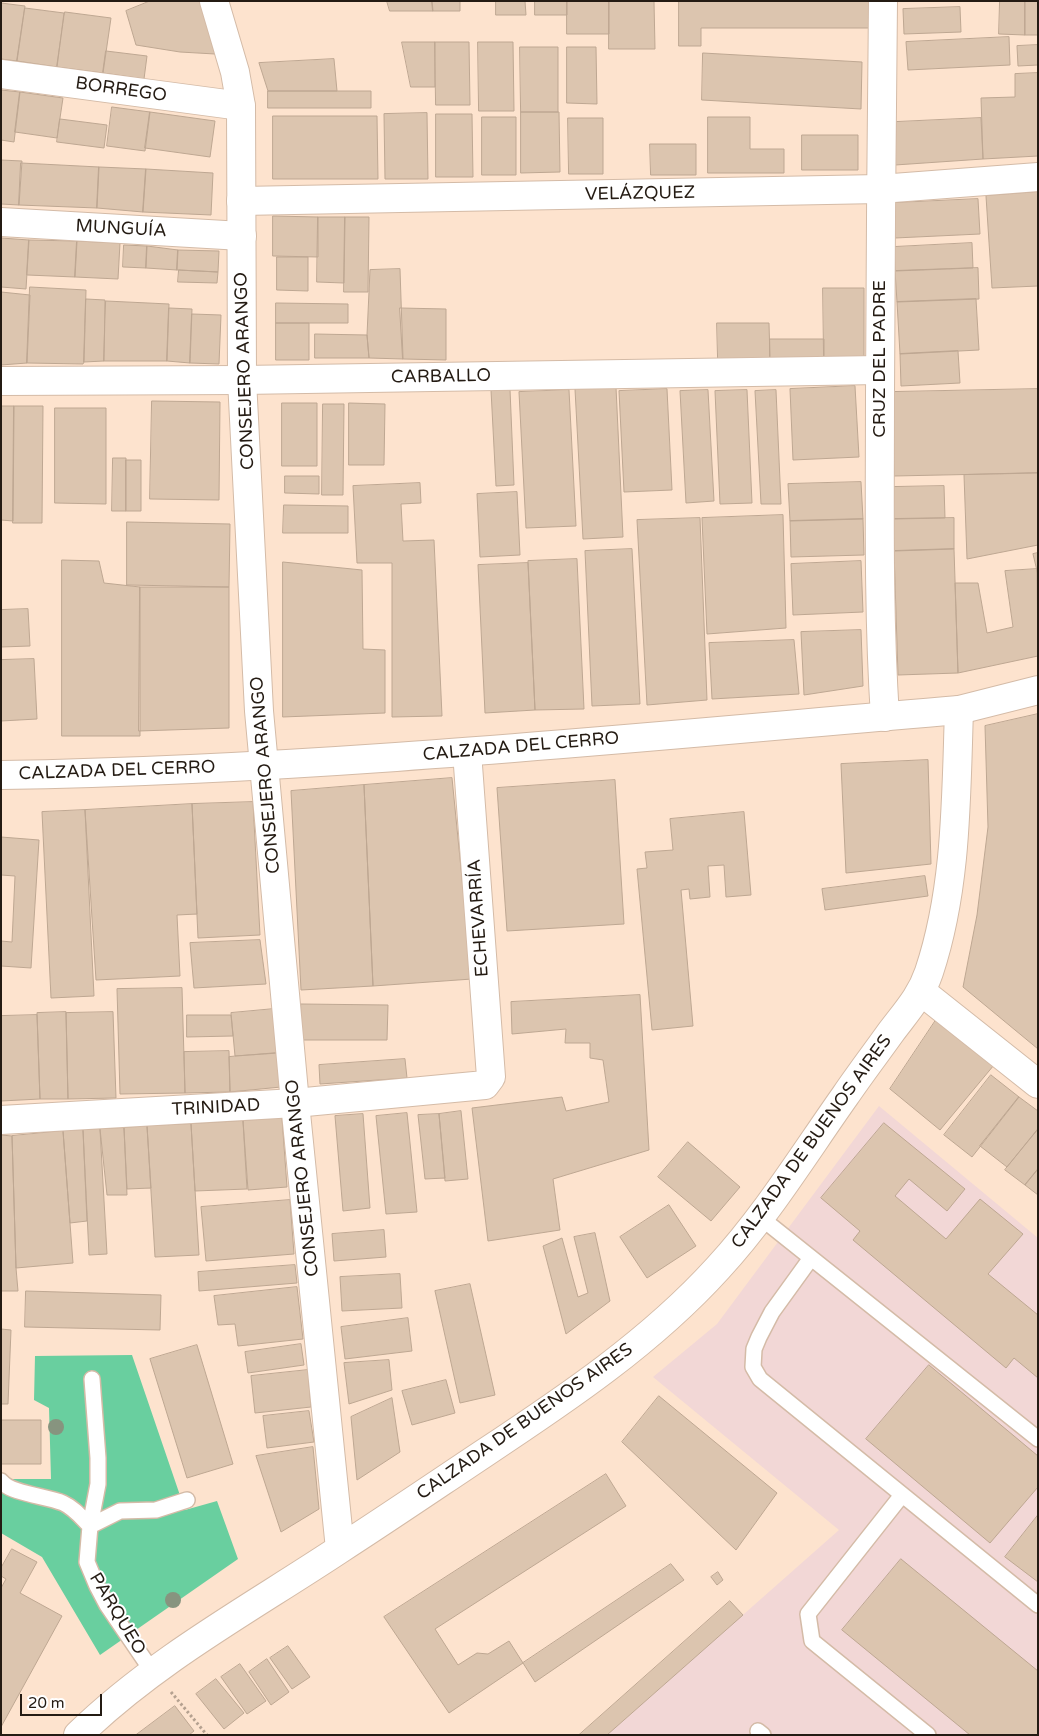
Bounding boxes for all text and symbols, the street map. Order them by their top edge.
street label: BORREGO [74,73,168,107]
street label: VELÁZQUEZ [585,182,695,206]
street label: MUNGUÍA [75,216,167,242]
street label: CONSEJERO ARANGO [231,272,259,470]
street label: CRUZ DEL PADRE [869,280,891,438]
street label: CARBALLO [391,365,491,389]
street label: CONSEJERO ARANGO [247,675,285,875]
street label: CALZADA DEL CERRO [422,728,620,766]
street label: CALZADA DEL CERRO [18,757,216,785]
street label: ECHEVARRÍA [464,858,494,978]
street label: CALZADA DE BUENOS AIRES [727,1031,897,1253]
street label: CONSEJERO ARANGO [282,1078,324,1278]
street label: TRINIDAD [171,1095,261,1121]
street label: CALZADA DE BUENOS AIRES [413,1339,637,1505]
street label: PARQUEO [84,1569,150,1659]
scale bar [22,1684,105,1716]
text: 20 m [28,1694,65,1712]

